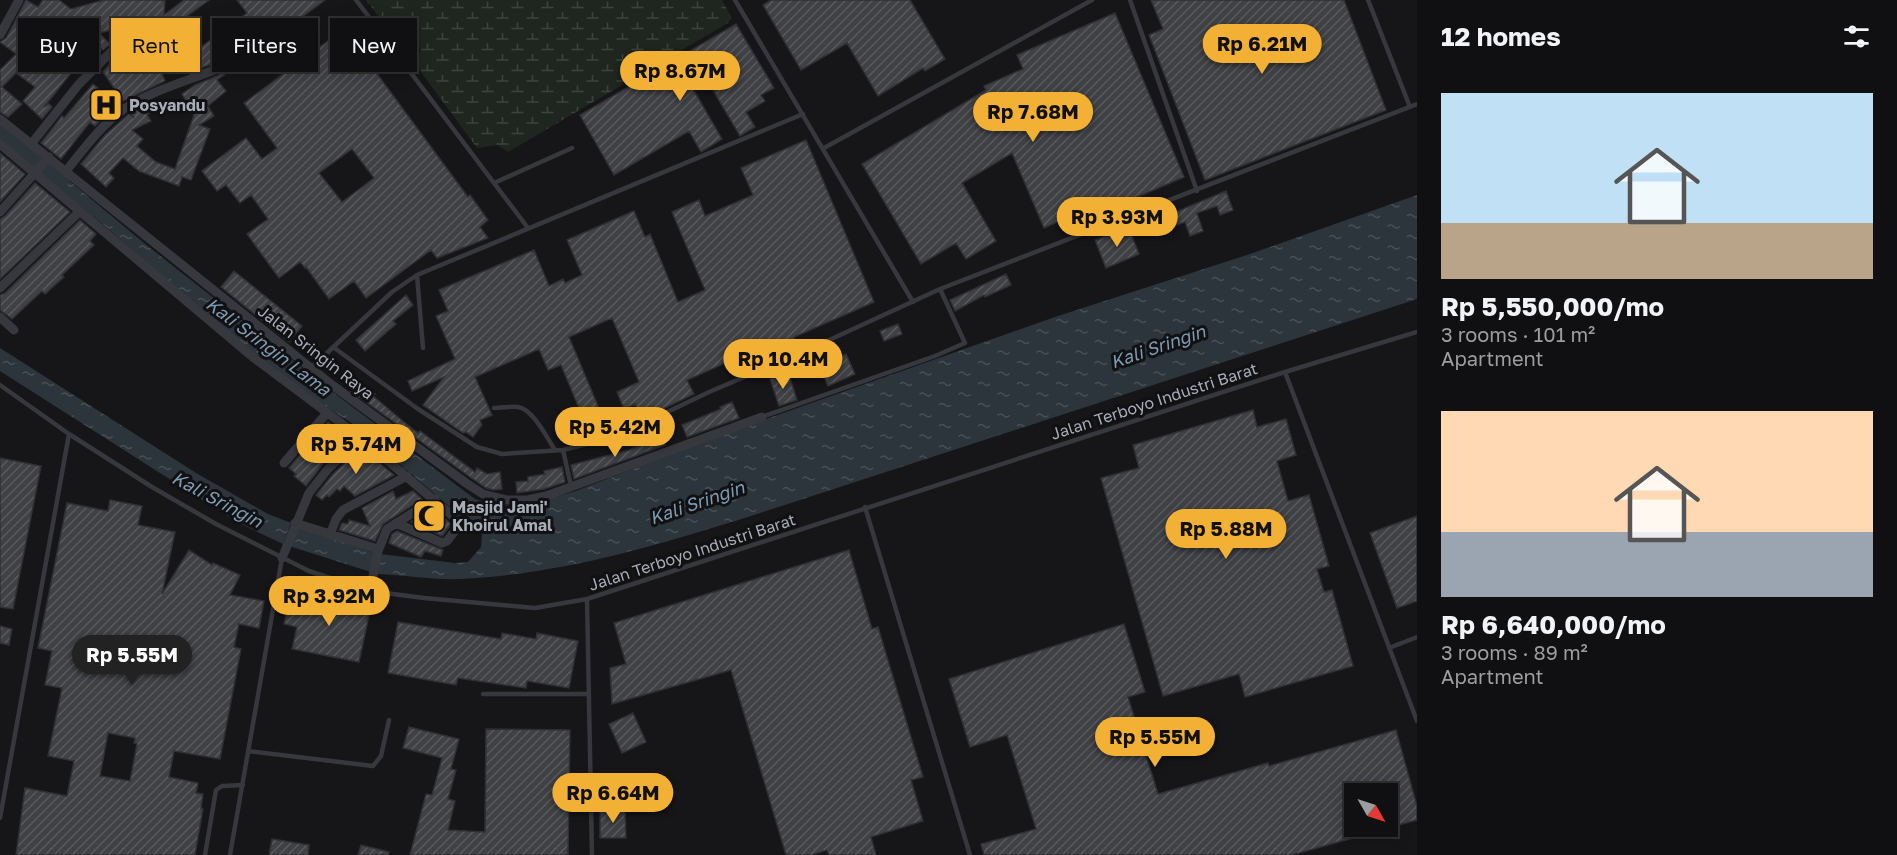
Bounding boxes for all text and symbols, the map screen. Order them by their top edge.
chip: Buy [18,18,99,72]
chip: Rent [111,18,200,72]
chip: Filters [212,18,318,72]
chip: New [330,18,417,72]
icon: filters [1840,20,1873,53]
text: 12 homes [1441,21,1561,52]
pin: Rp 6.21M [1200,24,1324,75]
text: Rp 6.21M [1217,31,1307,55]
pin: Rp 8.67M [618,51,742,102]
text: Rp 8.67M [634,58,726,82]
hospital icon: Posyandu [88,87,124,123]
pin: Rp 7.68M [971,92,1095,143]
place label: Posyandu [129,95,205,115]
text: Rp 7.68M [987,99,1079,123]
icon: home [1603,132,1711,240]
pin: Rp 3.93M [1055,197,1179,248]
text: Rp 3.93M [1071,204,1163,228]
text: Rp 5,550,000/mo [1441,291,1664,322]
water label: Kali Sringin Lama [202,292,336,401]
street label: Jalan Sringin Raya [254,301,378,403]
water label: Kali Sringin [1107,319,1209,373]
text: 3 rooms · 101 m² [1441,322,1595,346]
pin: Rp 10.4M [721,339,845,390]
text: Rp 10.4M [737,346,829,370]
text: Apartment [1441,346,1544,370]
street label: Jalan Terboyo Industri Barat [1048,358,1260,444]
pin: Rp 5.42M [553,407,677,458]
text: Rp 5.42M [569,414,661,438]
pin: Rp 5.74M [294,424,418,475]
text: Rp 5.74M [311,431,402,455]
icon: home [1603,450,1711,558]
water label: Kali Sringin [169,466,267,532]
water label: Kali Sringin [646,475,748,529]
place label: Masjid Jami' Khoirul Amal [452,497,553,535]
mosque icon: Masjid Jami' Khoirul Amal [411,498,447,534]
street label: Jalan Terboyo Industri Barat [586,509,798,595]
pin: Rp 5.88M [1164,509,1288,560]
text: Rp 5.88M [1179,516,1273,540]
pin: Rp 3.92M [267,576,391,627]
text: Rp 3.92M [283,583,375,607]
text: Rp 6,640,000/mo [1441,609,1666,640]
pin: Rp 5.55M [70,635,194,686]
text: 3 rooms · 89 m² [1441,640,1588,664]
text: Rp 5.55M [86,642,178,666]
text: Apartment [1441,664,1544,688]
pin: Rp 5.55M [1093,717,1217,768]
text: Rp 5.55M [1109,724,1201,748]
pin: Rp 6.64M [551,773,675,824]
text: Rp 6.64M [566,780,660,804]
north arrow [1344,783,1398,837]
map controls [1344,783,1398,837]

